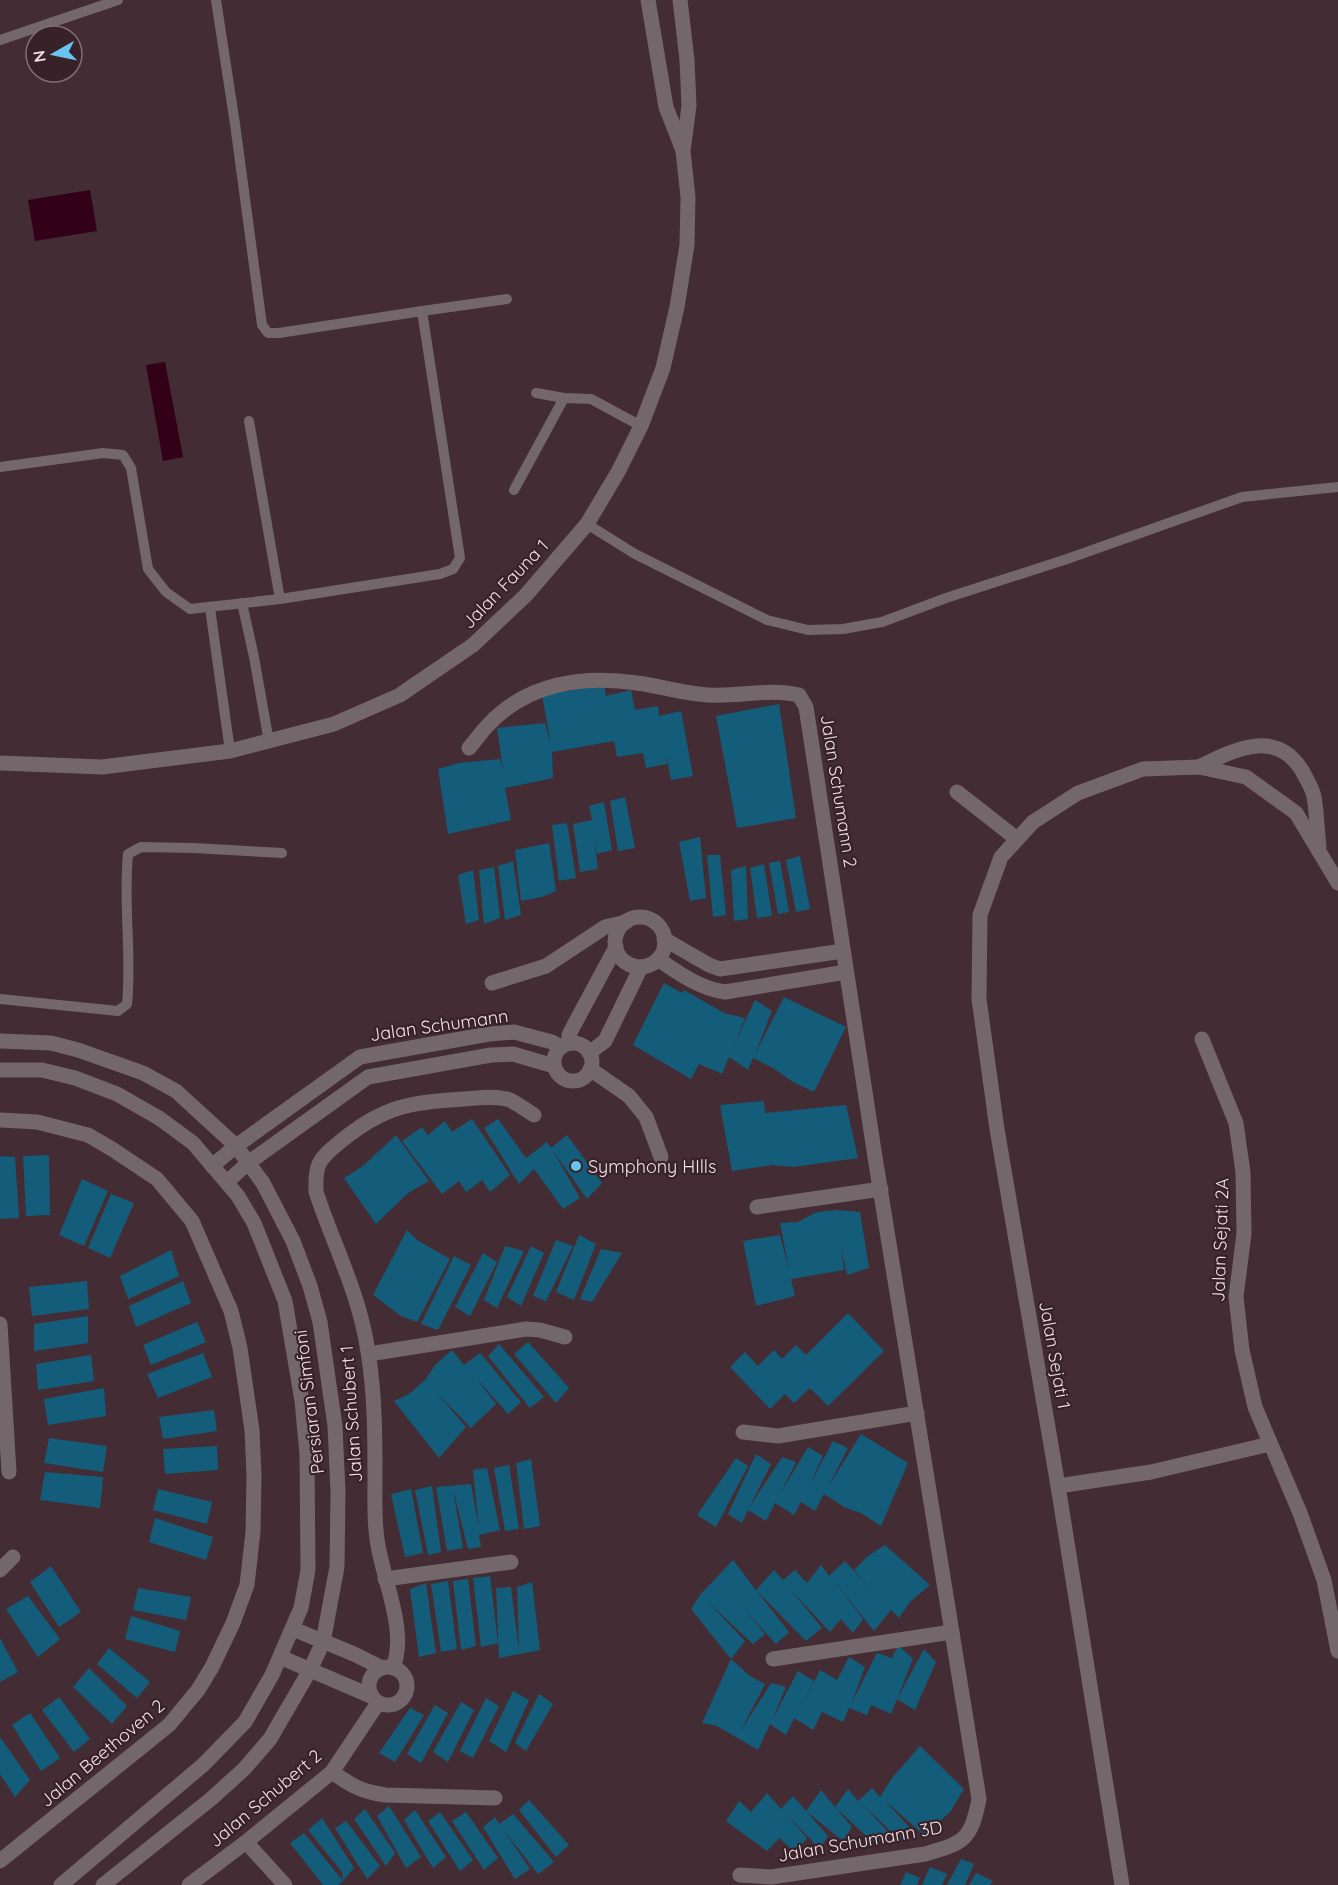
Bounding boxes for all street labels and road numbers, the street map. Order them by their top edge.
street label: Jalan Fauna 1 [457,535,553,633]
street label: Jalan Schumann 2 [816,713,862,869]
street label: Jalan Schumann [368,1004,510,1046]
street label: Jalan Sejati 2A [1206,1177,1234,1302]
street label: Jalan Sejati 1 [1034,1299,1076,1411]
street label: Persiaran Simfoni [289,1329,329,1475]
street label: Jalan Schubert 1 [335,1345,367,1483]
street label: Jalan Beethoven 2 [35,1694,169,1812]
street label: Jalan Schubert 2 [204,1744,326,1852]
street label: Jalan Schumann 3D [776,1815,944,1867]

